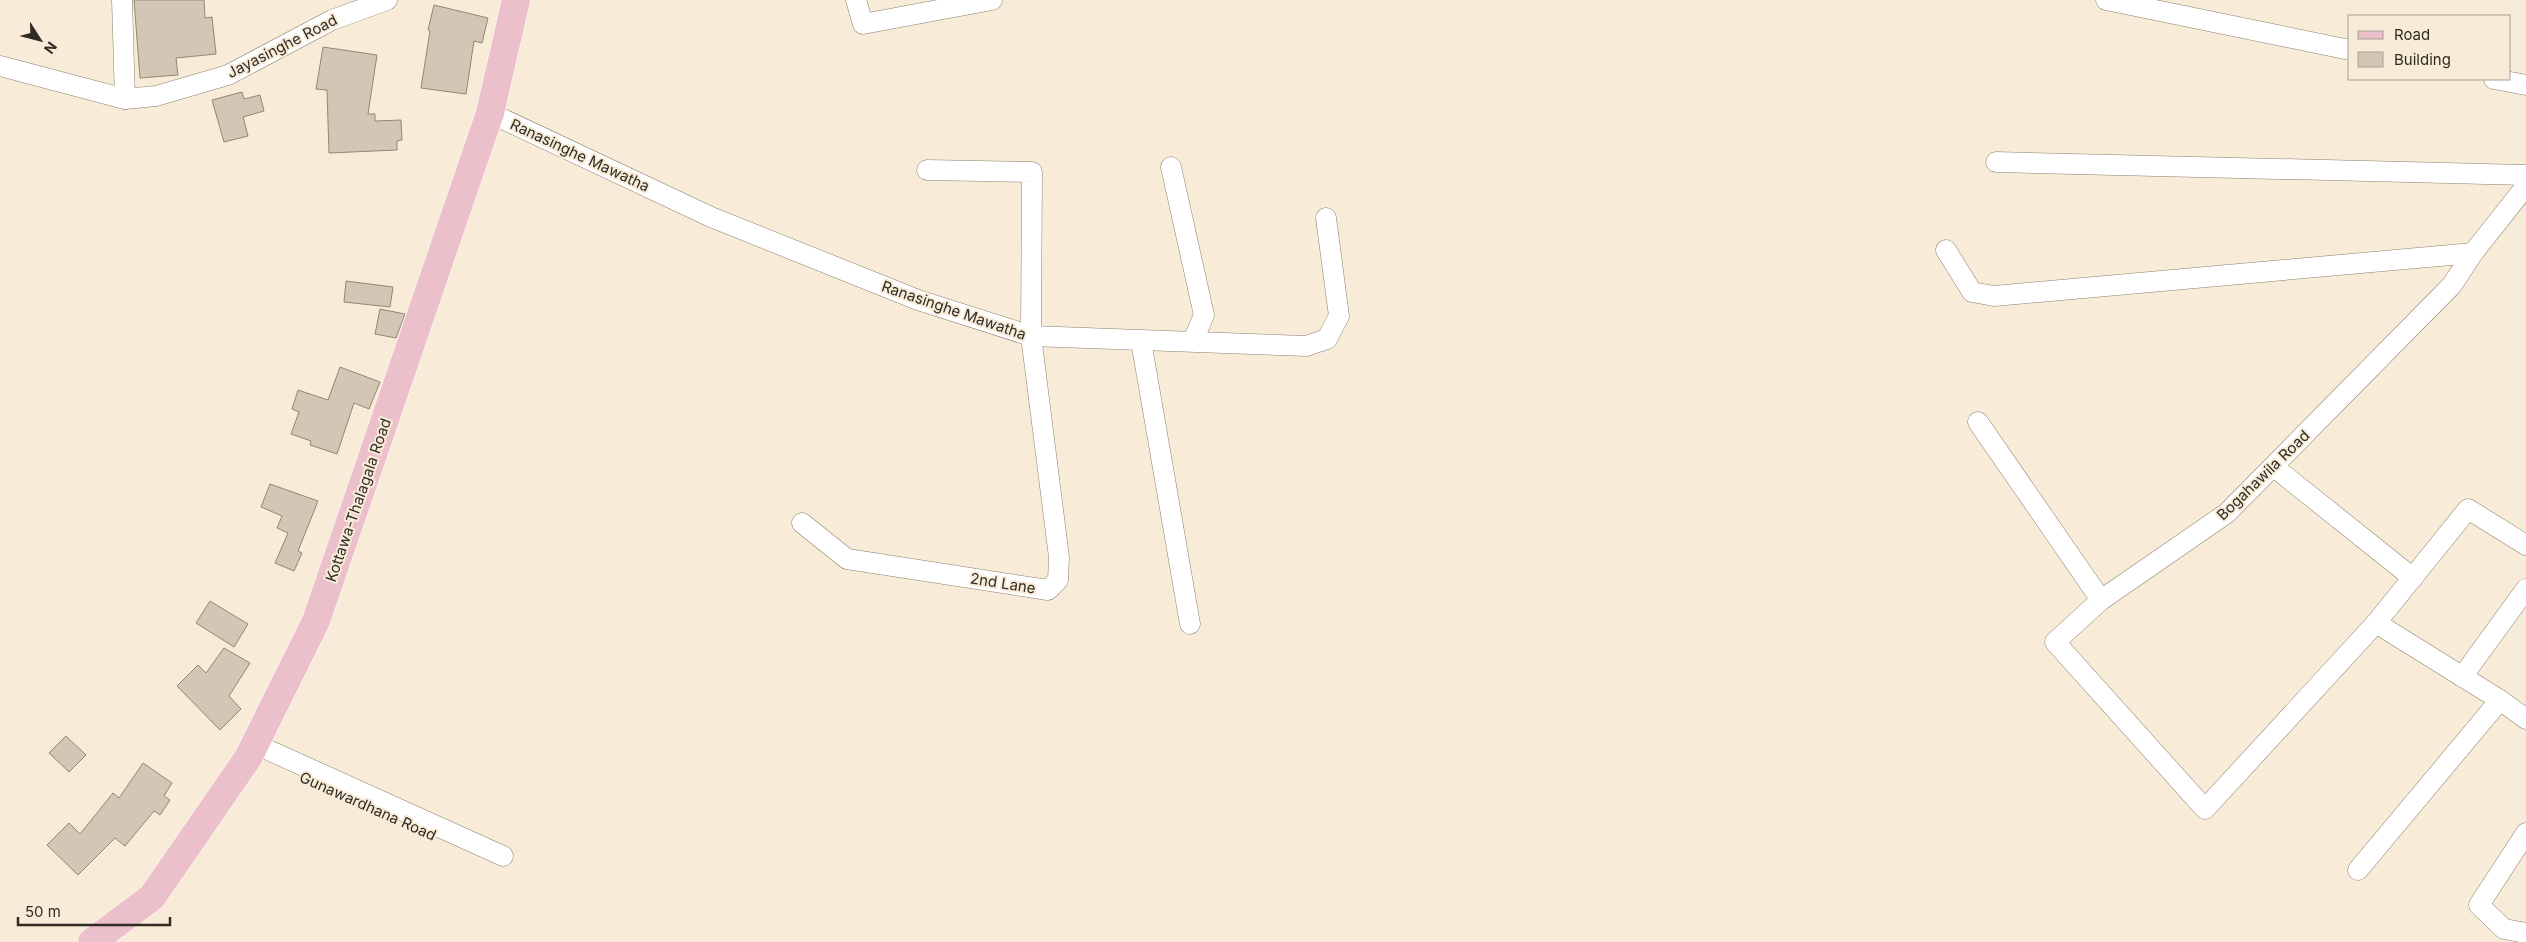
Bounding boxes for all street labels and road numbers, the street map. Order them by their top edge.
street label: Jayasinghe Road [224,10,340,82]
street label: Ranasinghe Mawatha [507,114,653,196]
street label: Ranasinghe Mawatha [879,276,1029,344]
street label: Kottawa-Thalagala Road [321,416,395,584]
street label: Bogahawila Road [2212,426,2314,524]
street label: 2nd Lane [969,568,1037,598]
street label: Gunawardhana Road [297,767,439,845]

